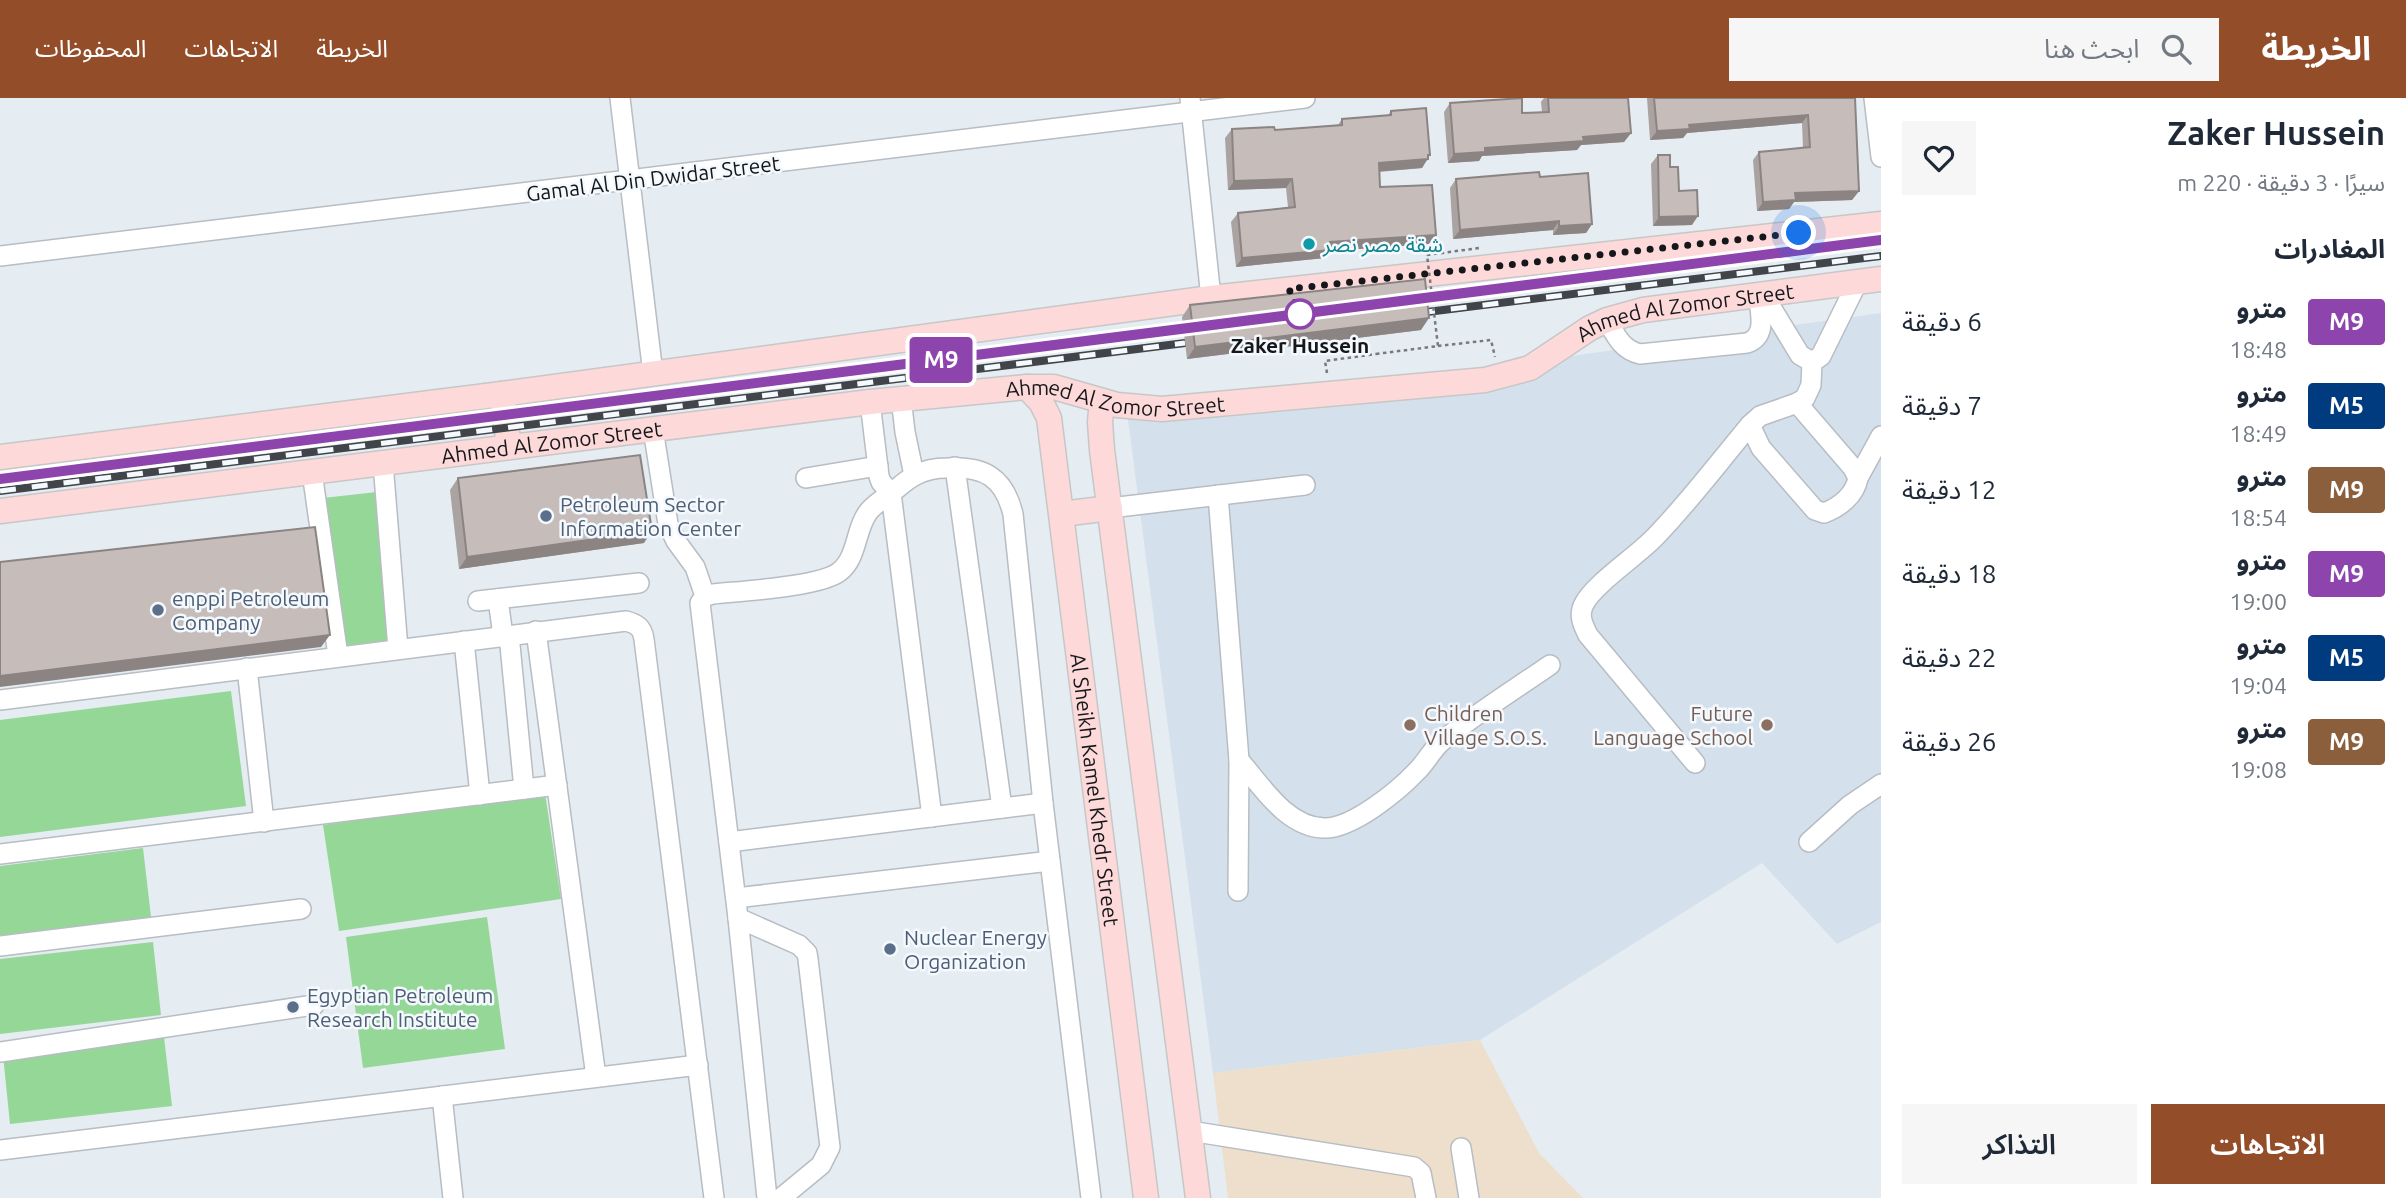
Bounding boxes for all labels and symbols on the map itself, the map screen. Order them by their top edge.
street label: Gamal Al Din Dwidar Street [525,151,781,205]
your location [1781,215,1816,250]
place label: شقة مصر نصر [1322,232,1443,257]
marker: شقة مصر نصر [1301,236,1317,252]
street label: Ahmed Al Zomor Street [1571,278,1795,346]
marker: Zaker Hussein [1285,299,1315,329]
place label: Zaker Hussein [1231,333,1369,357]
line badge: M9 [909,337,972,383]
street label: Ahmed Al Zomor Street [1004,374,1226,421]
street label: Ahmed Al Zomor Street [440,416,663,468]
place label: Petroleum Sector Information Center [560,492,741,540]
marker: Petroleum Sector Information Center [538,508,554,524]
place label: enppi Petroleum Company [172,586,329,634]
marker: enppi Petroleum Company [150,602,166,618]
street label: Al Sheikh Kamel Khedr Street [1066,652,1124,928]
place label: Children Village S.O.S. [1424,701,1547,749]
place label: Future Language School [1593,701,1753,749]
marker: Children Village S.O.S. [1402,717,1418,733]
marker: Future Language School [1759,717,1775,733]
place label: Nuclear Energy Organization [904,925,1047,973]
marker: Nuclear Energy Organization [882,941,898,957]
place label: Egyptian Petroleum Research Institute [307,983,493,1031]
marker: Egyptian Petroleum Research Institute [285,999,301,1015]

